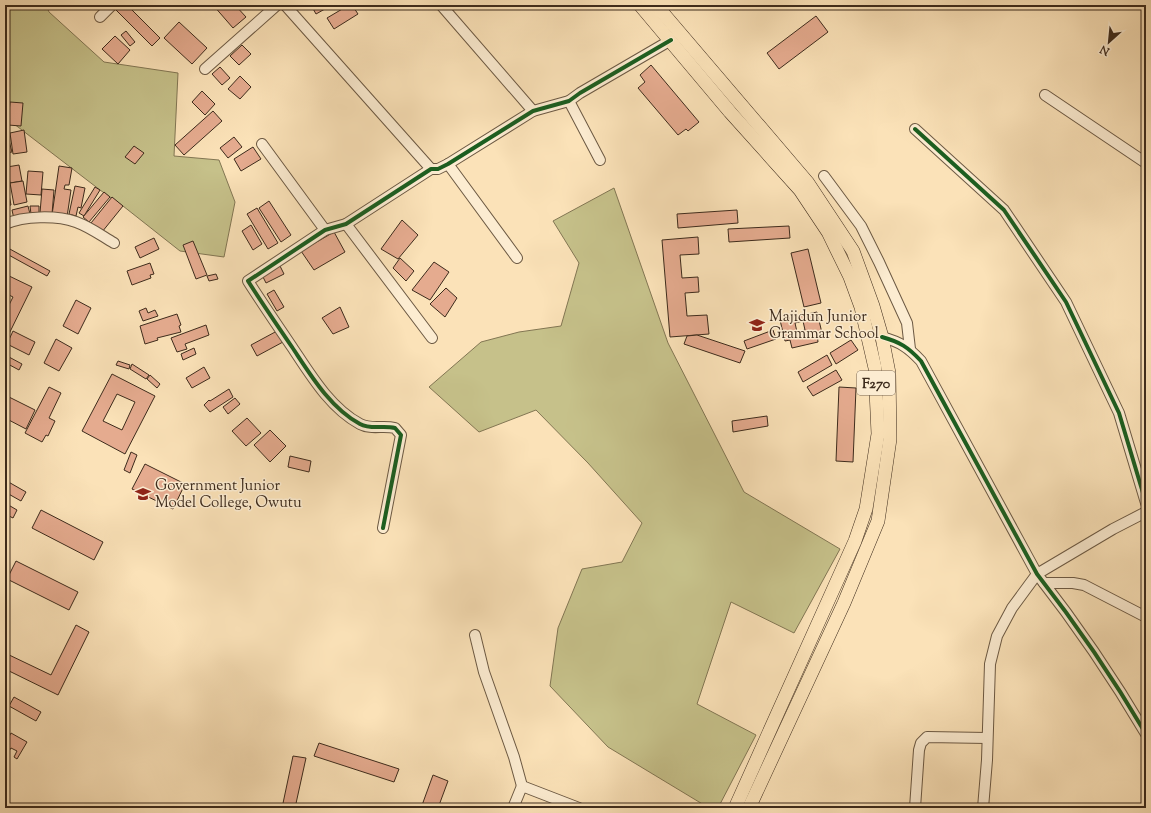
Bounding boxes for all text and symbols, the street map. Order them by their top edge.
north arrow [1089,22,1129,62]
text: N [1097,41,1113,60]
place label: Majidun Junior Grammar School [769,307,879,345]
school or university icon: Majidun Junior Grammar School [748,316,766,334]
road number: F270 [857,371,895,395]
place label: Government Junior Model College, Owutu [155,476,302,514]
school or university icon: Government Junior Model College, Owutu [134,485,152,503]

